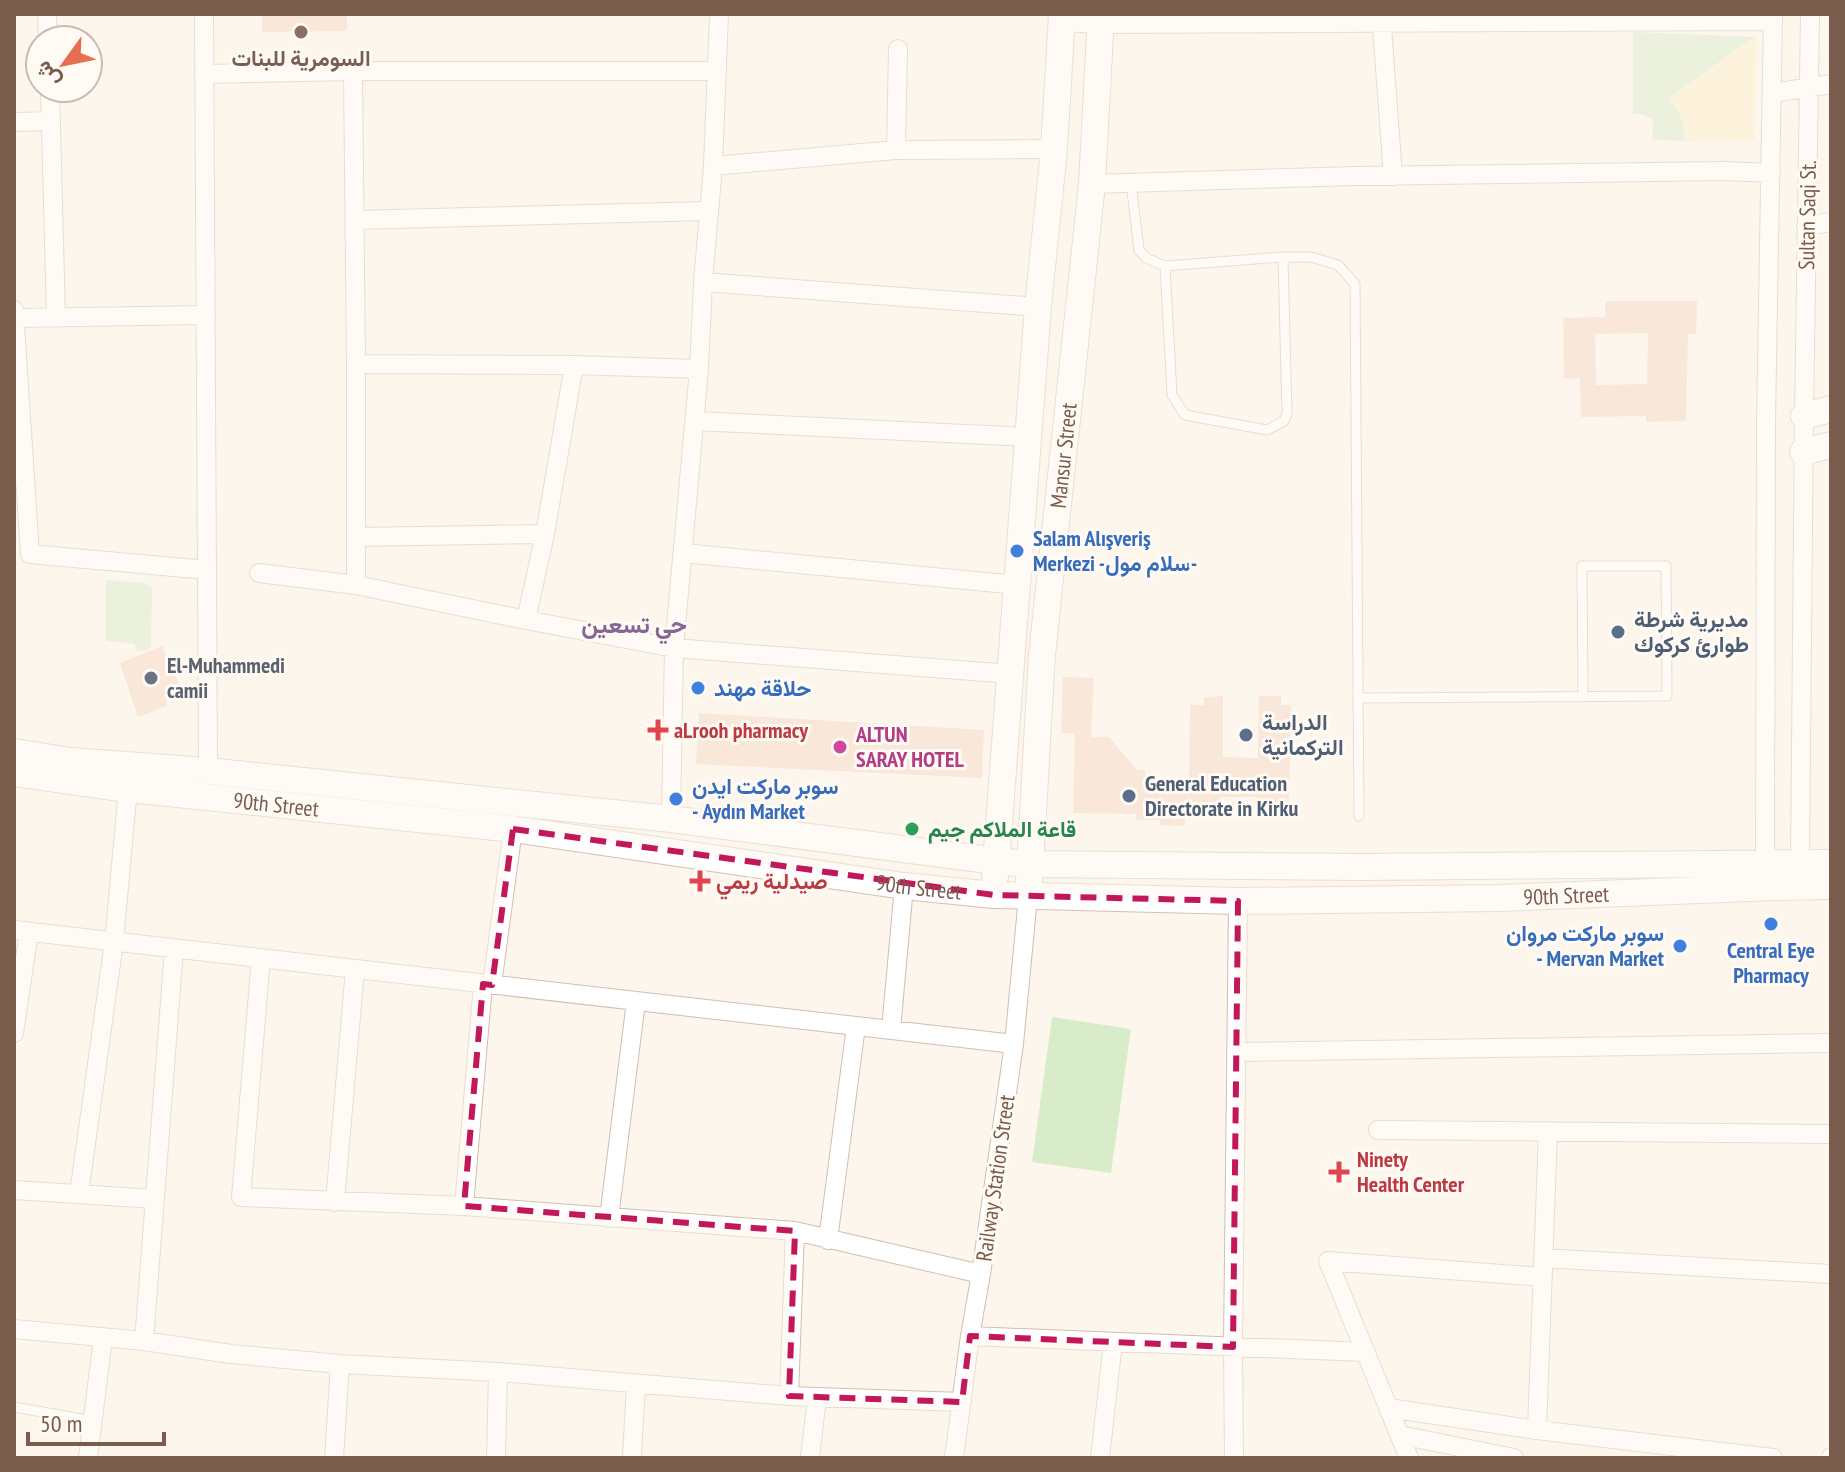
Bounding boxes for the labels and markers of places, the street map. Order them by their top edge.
marker: السومرية للبنات [292,23,310,41]
place label: السومرية للبنات [231,44,371,72]
place label: Salam Alışveriş Merkezi -سلام مول- [1033,524,1197,578]
marker: Salam Alışveriş Merkezi -سلام مول- [1008,542,1026,560]
place label: مديرية شرطة طوارئ كركوك [1634,605,1749,658]
marker: مديرية شرطة طوارئ كركوك [1609,623,1627,641]
place label: El-Muhammedi camii [167,651,285,704]
marker: El-Muhammedi camii [142,669,160,687]
place label: حلاقة مهند [714,674,811,702]
marker: حلاقة مهند [689,679,707,697]
place label: الدراسة التركمانية [1262,708,1344,761]
place label: aLrooh pharmacy [674,716,809,744]
place label: ALTUN SARAY HOTEL [855,720,964,773]
marker: aLrooh pharmacy [649,721,667,739]
marker: الدراسة التركمانية [1237,726,1255,744]
marker: ALTUN SARAY HOTEL [831,738,849,756]
place label: General Education Directorate in Kirku [1145,769,1299,822]
place label: سوبر ماركت ايدن - Aydın Market [692,772,839,825]
marker: General Education Directorate in Kirku [1120,787,1138,805]
marker: سوبر ماركت ايدن - Aydın Market [667,790,685,808]
place label: قاعة الملاكم جيم [928,815,1076,844]
marker: قاعة الملاكم جيم [903,820,921,838]
place label: صيدلية ريمي [716,867,828,900]
marker: صيدلية ريمي [691,872,709,890]
marker: Central Eye Pharmacy [1762,915,1780,933]
place label: سوبر ماركت مروان - Mervan Market [1506,919,1665,972]
place label: Central Eye Pharmacy [1727,936,1815,989]
marker: سوبر ماركت مروان - Mervan Market [1671,937,1689,955]
place label: Ninety Health Center [1357,1145,1465,1198]
marker: Ninety Health Center [1328,1161,1350,1183]

